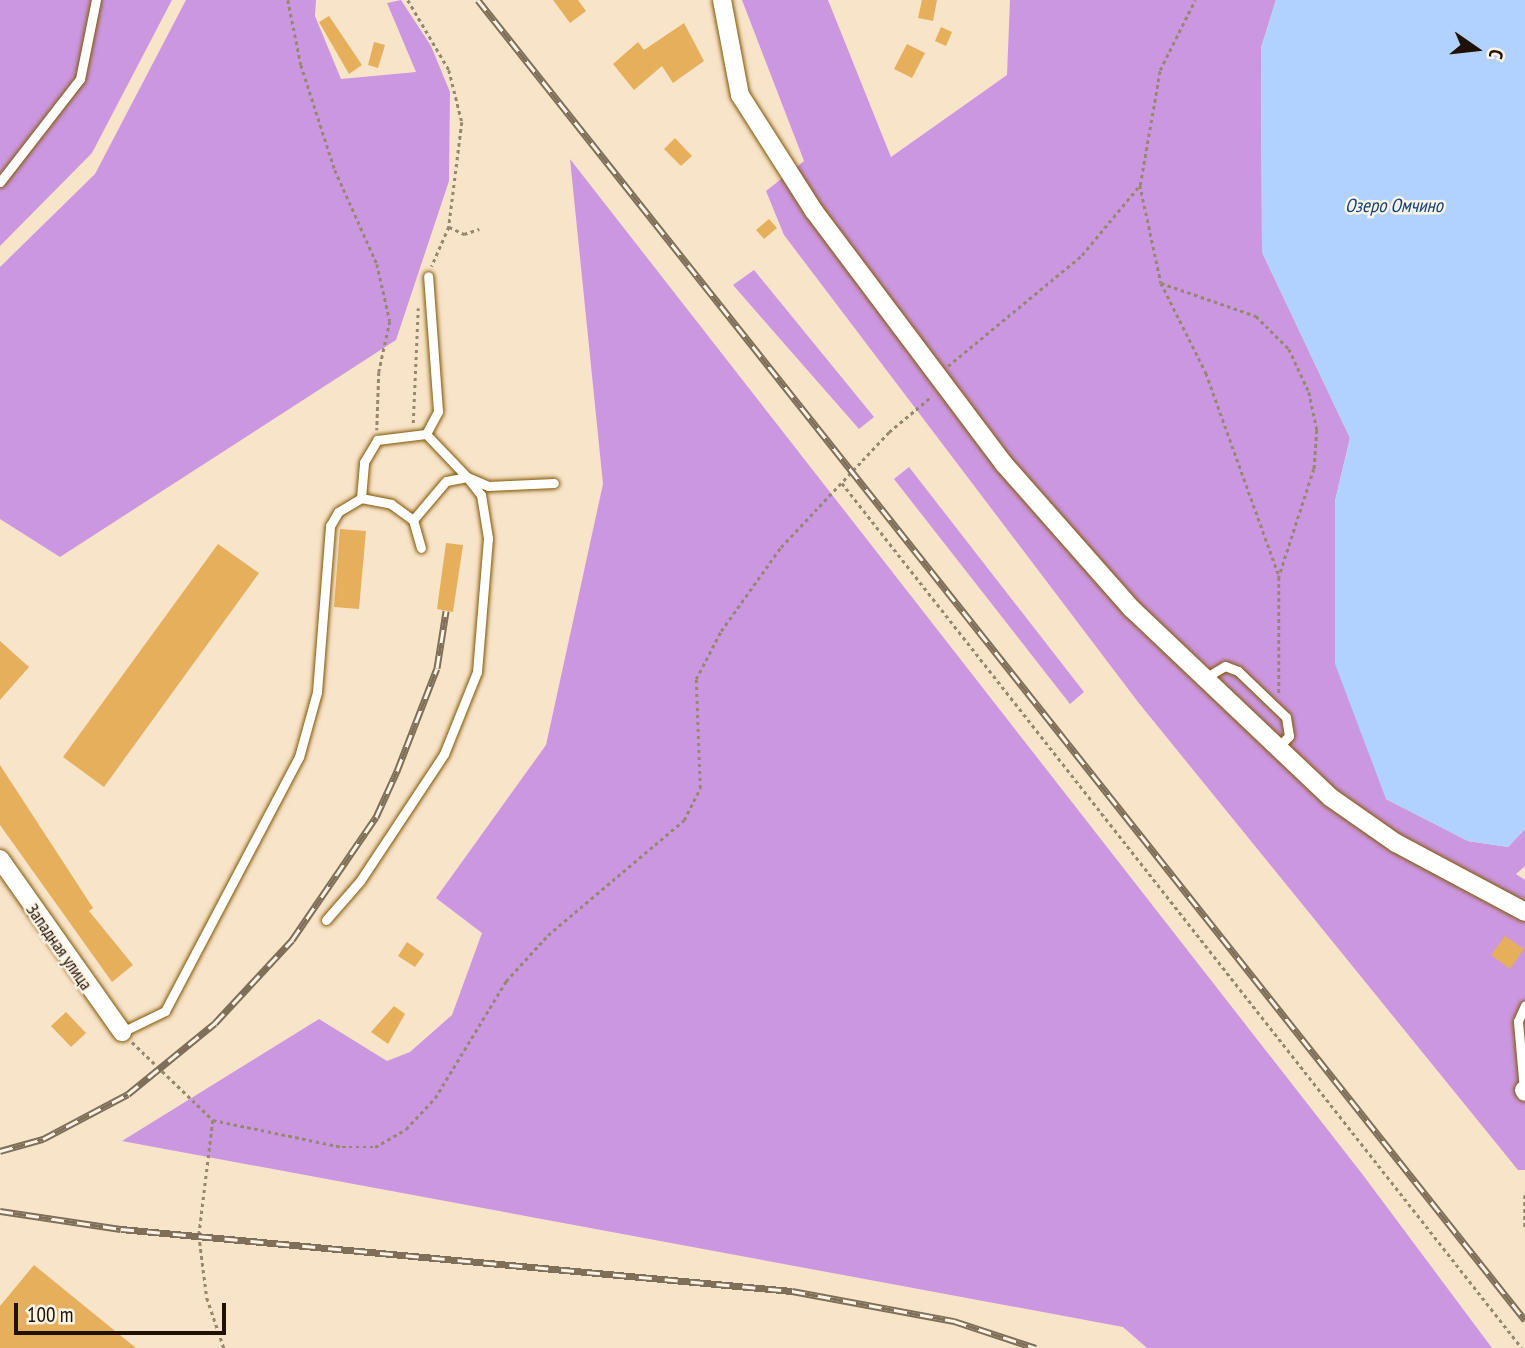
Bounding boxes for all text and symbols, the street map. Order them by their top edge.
north arrow [1441,14,1511,84]
text: С [1484,47,1509,61]
water label: Озеро Омчино [1345,195,1443,217]
street label: Западная улица [21,900,97,994]
scale bar [18,1288,229,1332]
text: 100 m [27,1301,73,1328]

